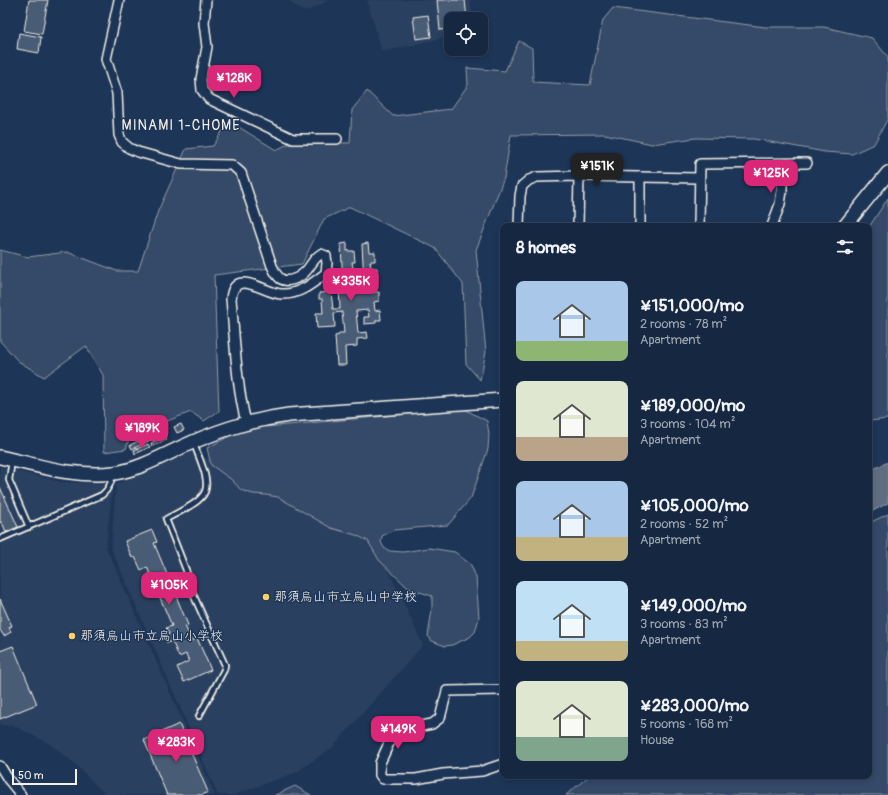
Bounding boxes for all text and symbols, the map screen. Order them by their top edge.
map controls [444,12,488,56]
button: locate [444,12,488,56]
pin: ¥128K [206,65,262,99]
text: ¥128K [216,70,252,86]
district label: MINAMI 1-CHOME [122,117,240,134]
pin: ¥151K [569,153,625,187]
text: ¥151K [580,158,614,174]
pin: ¥125K [743,160,799,194]
text: ¥125K [753,165,789,181]
icon: filters [834,236,856,258]
text: 8 homes [516,237,576,258]
pin: ¥335K [323,268,379,302]
text: ¥335K [332,273,370,289]
text: ¥151,000/mo [640,295,744,316]
icon: home [548,297,596,345]
text: 2 rooms · 78 m² [640,316,727,332]
text: Apartment [640,332,701,348]
text: ¥189,000/mo [640,395,745,416]
icon: home [548,397,596,445]
pin: ¥189K [114,415,170,449]
text: 3 rooms · 104 m² [640,416,735,432]
text: ¥189K [124,420,160,436]
text: Apartment [640,432,701,448]
text: ¥105,000/mo [640,495,749,516]
icon: home [548,497,596,545]
text: 2 rooms · 52 m² [640,516,728,532]
text: Apartment [640,532,701,548]
pin: ¥105K [141,572,197,606]
text: ¥105K [150,577,188,593]
place label: 那須烏山市立烏山中学校 [274,589,417,605]
marker: 那須烏山市立烏山中学校 [261,592,271,602]
text: ¥149,000/mo [640,595,747,616]
icon: home [548,597,596,645]
text: 3 rooms · 83 m² [640,616,728,632]
place label: 那須烏山市立烏山小学校 [80,628,223,644]
marker: 那須烏山市立烏山小学校 [67,631,77,641]
text: Apartment [640,632,701,648]
text: ¥283,000/mo [640,695,749,716]
icon: home [548,697,596,745]
pin: ¥149K [370,716,426,750]
text: 5 rooms · 168 m² [640,716,733,732]
text: ¥149K [380,721,416,737]
pin: ¥283K [148,729,204,763]
text: House [640,732,674,748]
text: ¥283K [157,734,195,750]
scale bar [12,767,77,786]
text: 50 m [18,769,44,782]

